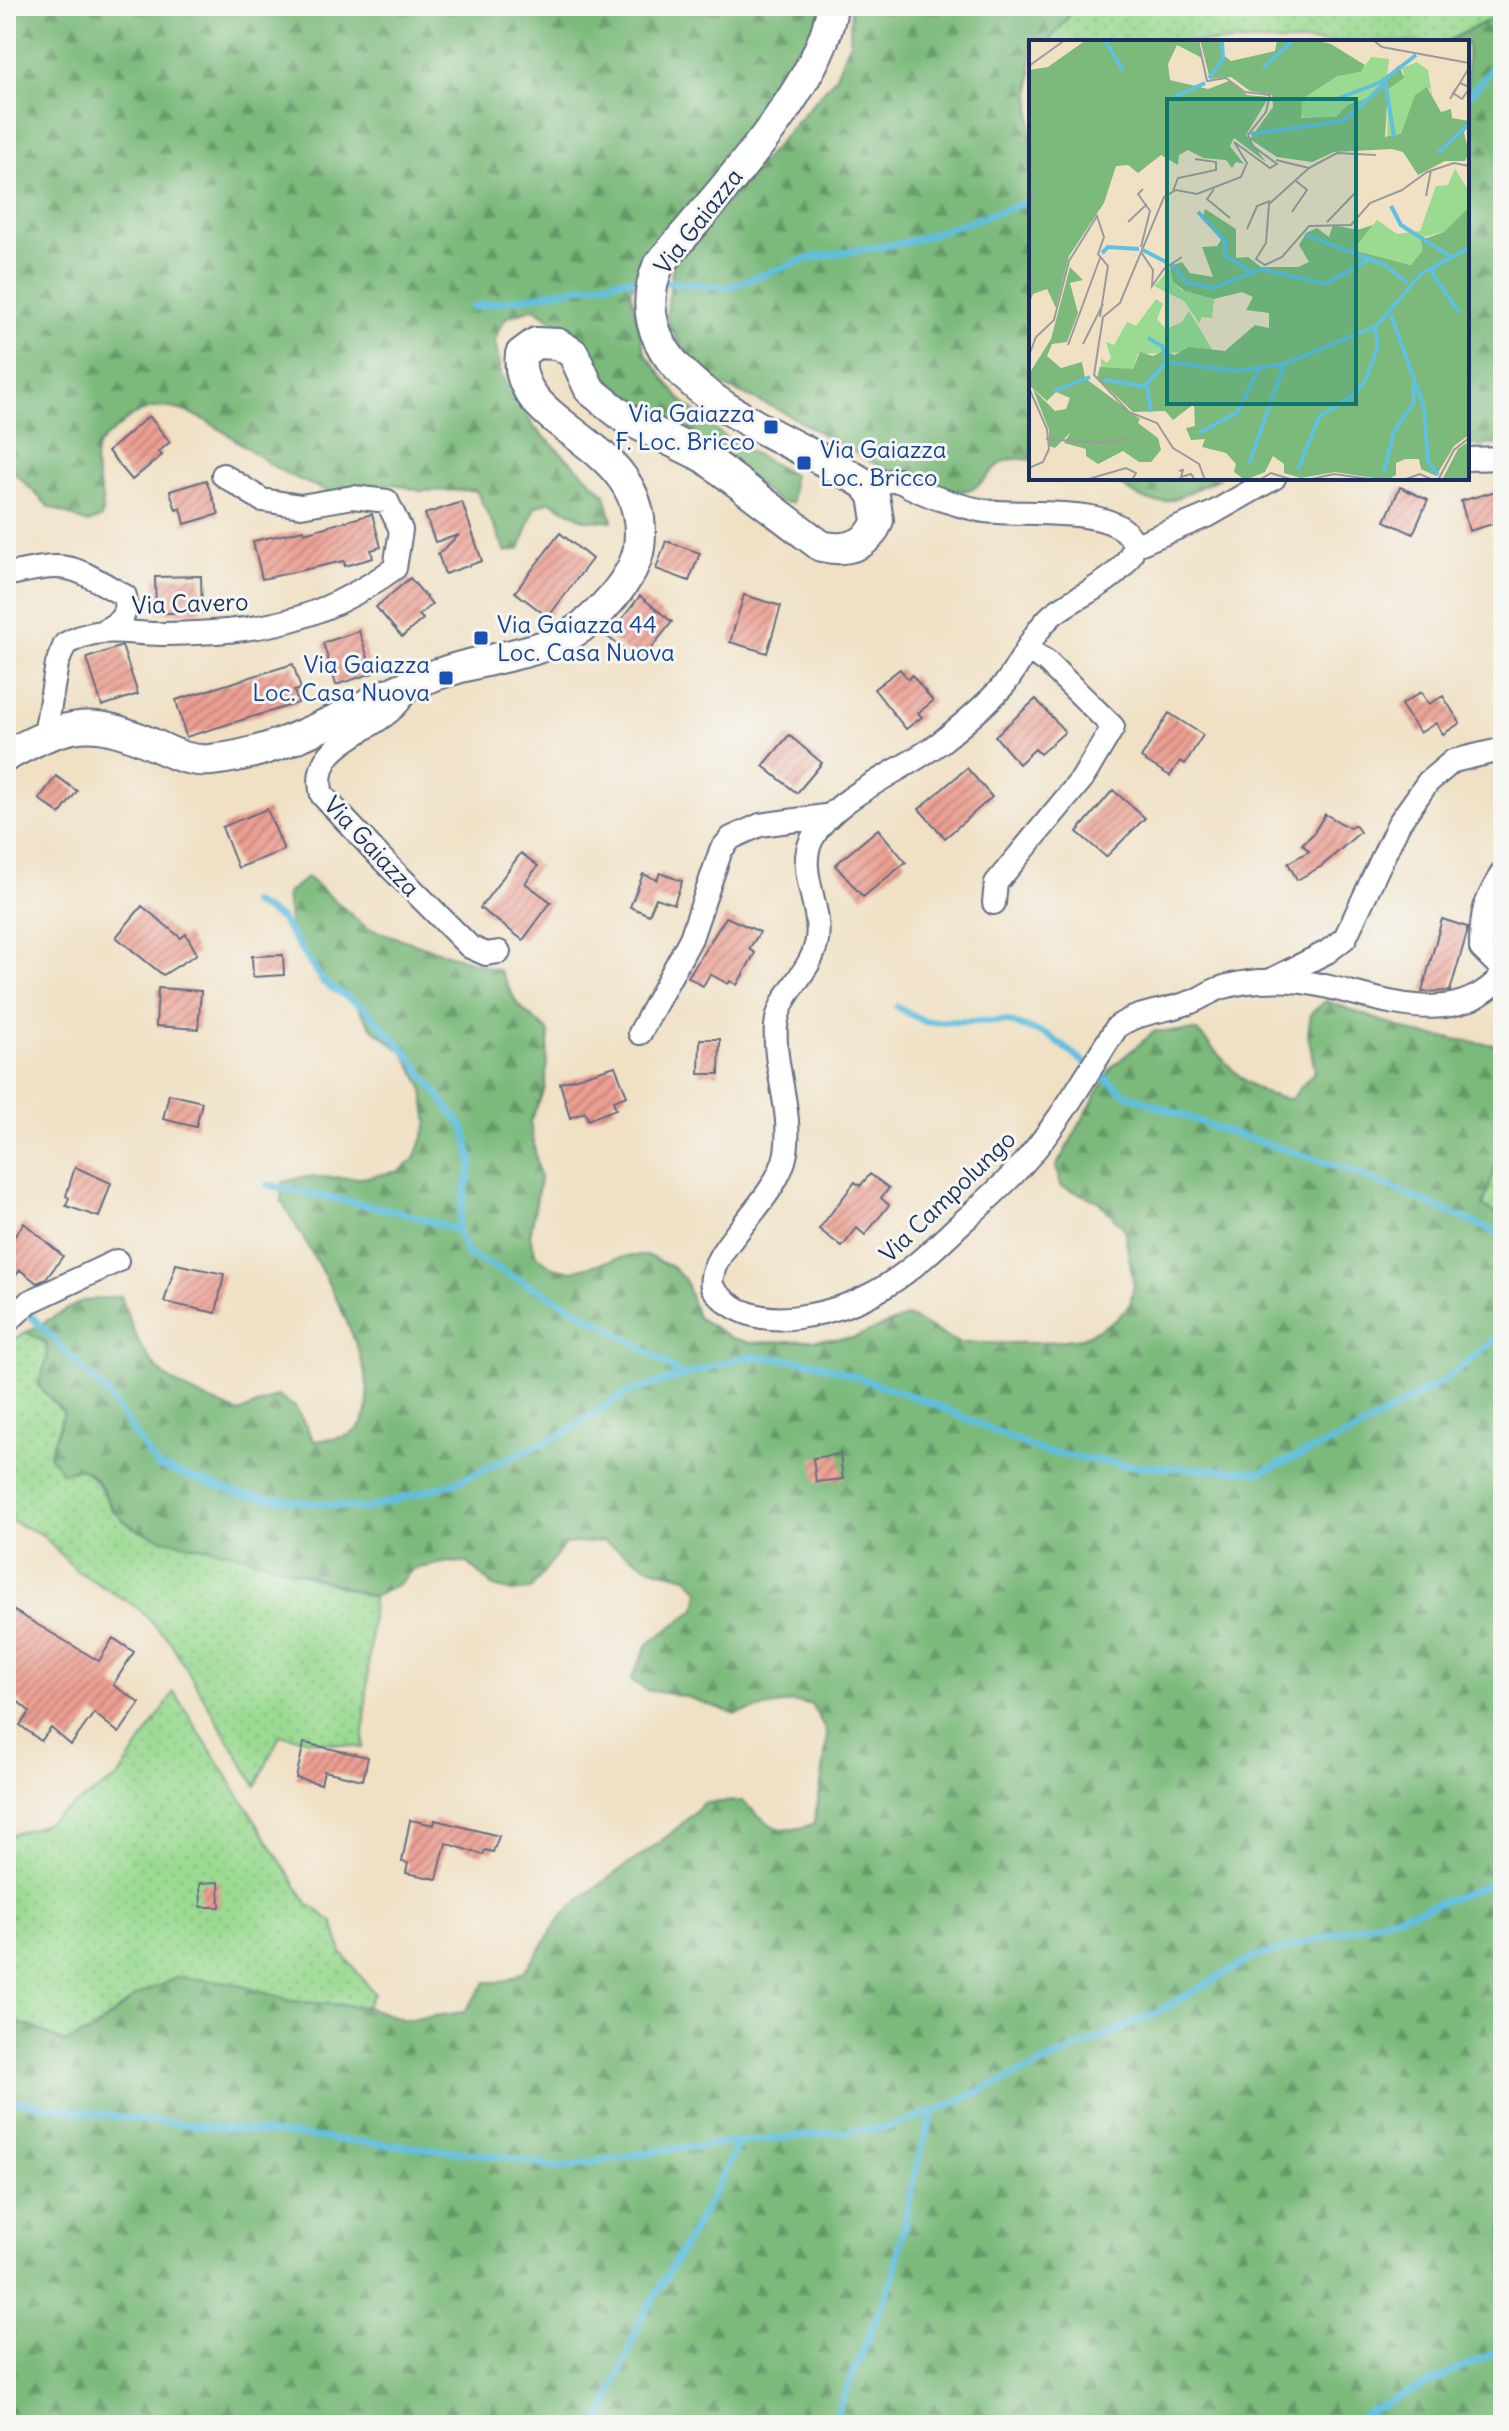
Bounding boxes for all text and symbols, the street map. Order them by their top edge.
inset map [1029,40,1469,480]
street label: Via Gaiazza [647,162,749,280]
place label: Via Gaiazza F. Loc. Bricco [615,398,755,456]
marker: Via Gaiazza F. Loc. Bricco [762,418,780,436]
place label: Via Gaiazza Loc. Bricco [820,434,946,492]
marker: Via Gaiazza Loc. Bricco [795,454,813,472]
street label: Via Cavero [131,586,249,620]
place label: Via Gaiazza 44 Loc. Casa Nuova [497,609,675,667]
marker: Via Gaiazza 44 Loc. Casa Nuova [472,629,490,647]
place label: Via Gaiazza Loc. Casa Nuova [252,649,430,707]
marker: Via Gaiazza Loc. Casa Nuova [437,669,455,687]
street label: Via Gaiazza [318,790,426,902]
street label: Via Campolungo [873,1124,1021,1268]

